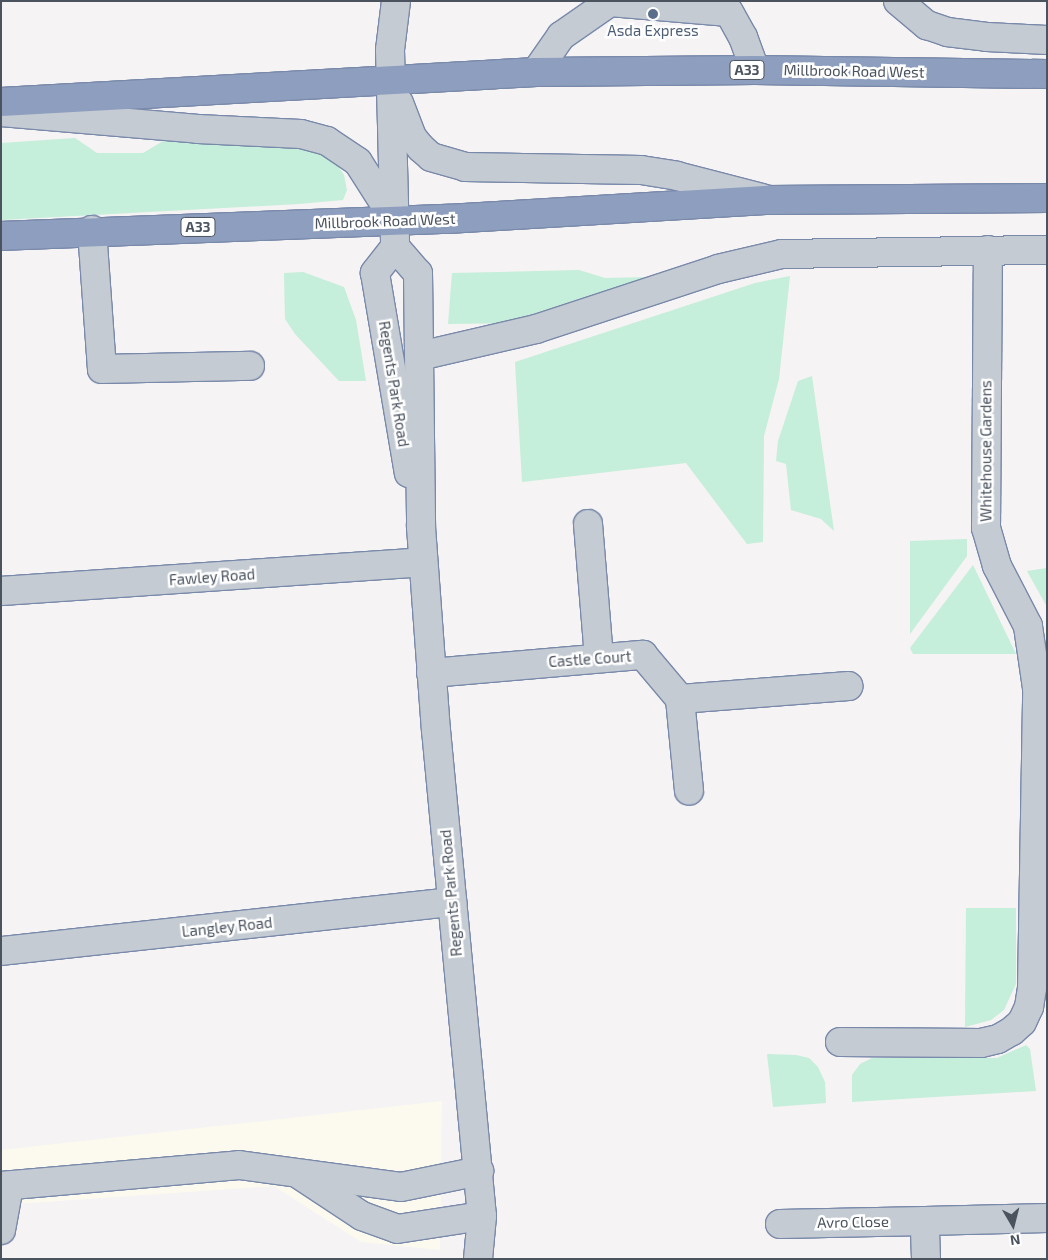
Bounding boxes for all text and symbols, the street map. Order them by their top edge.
marker: Asda Express [647,8,659,20]
place label: Asda Express [607,22,699,40]
road number: A33 [728,58,766,82]
street label: Millbrook Road West [783,61,925,81]
street label: Millbrook Road West [314,210,456,232]
road number: A33 [179,216,217,238]
street label: Regents Park Road [375,320,413,448]
street label: Whitehouse Gardens [977,380,995,522]
street label: Fawley Road [168,565,256,589]
street label: Castle Court [548,647,632,671]
street label: Regents Park Road [436,829,466,957]
street label: Langley Road [181,913,273,941]
north arrow [988,1200,1038,1250]
street label: Avro Close [817,1212,889,1232]
text: N [1009,1231,1021,1249]

